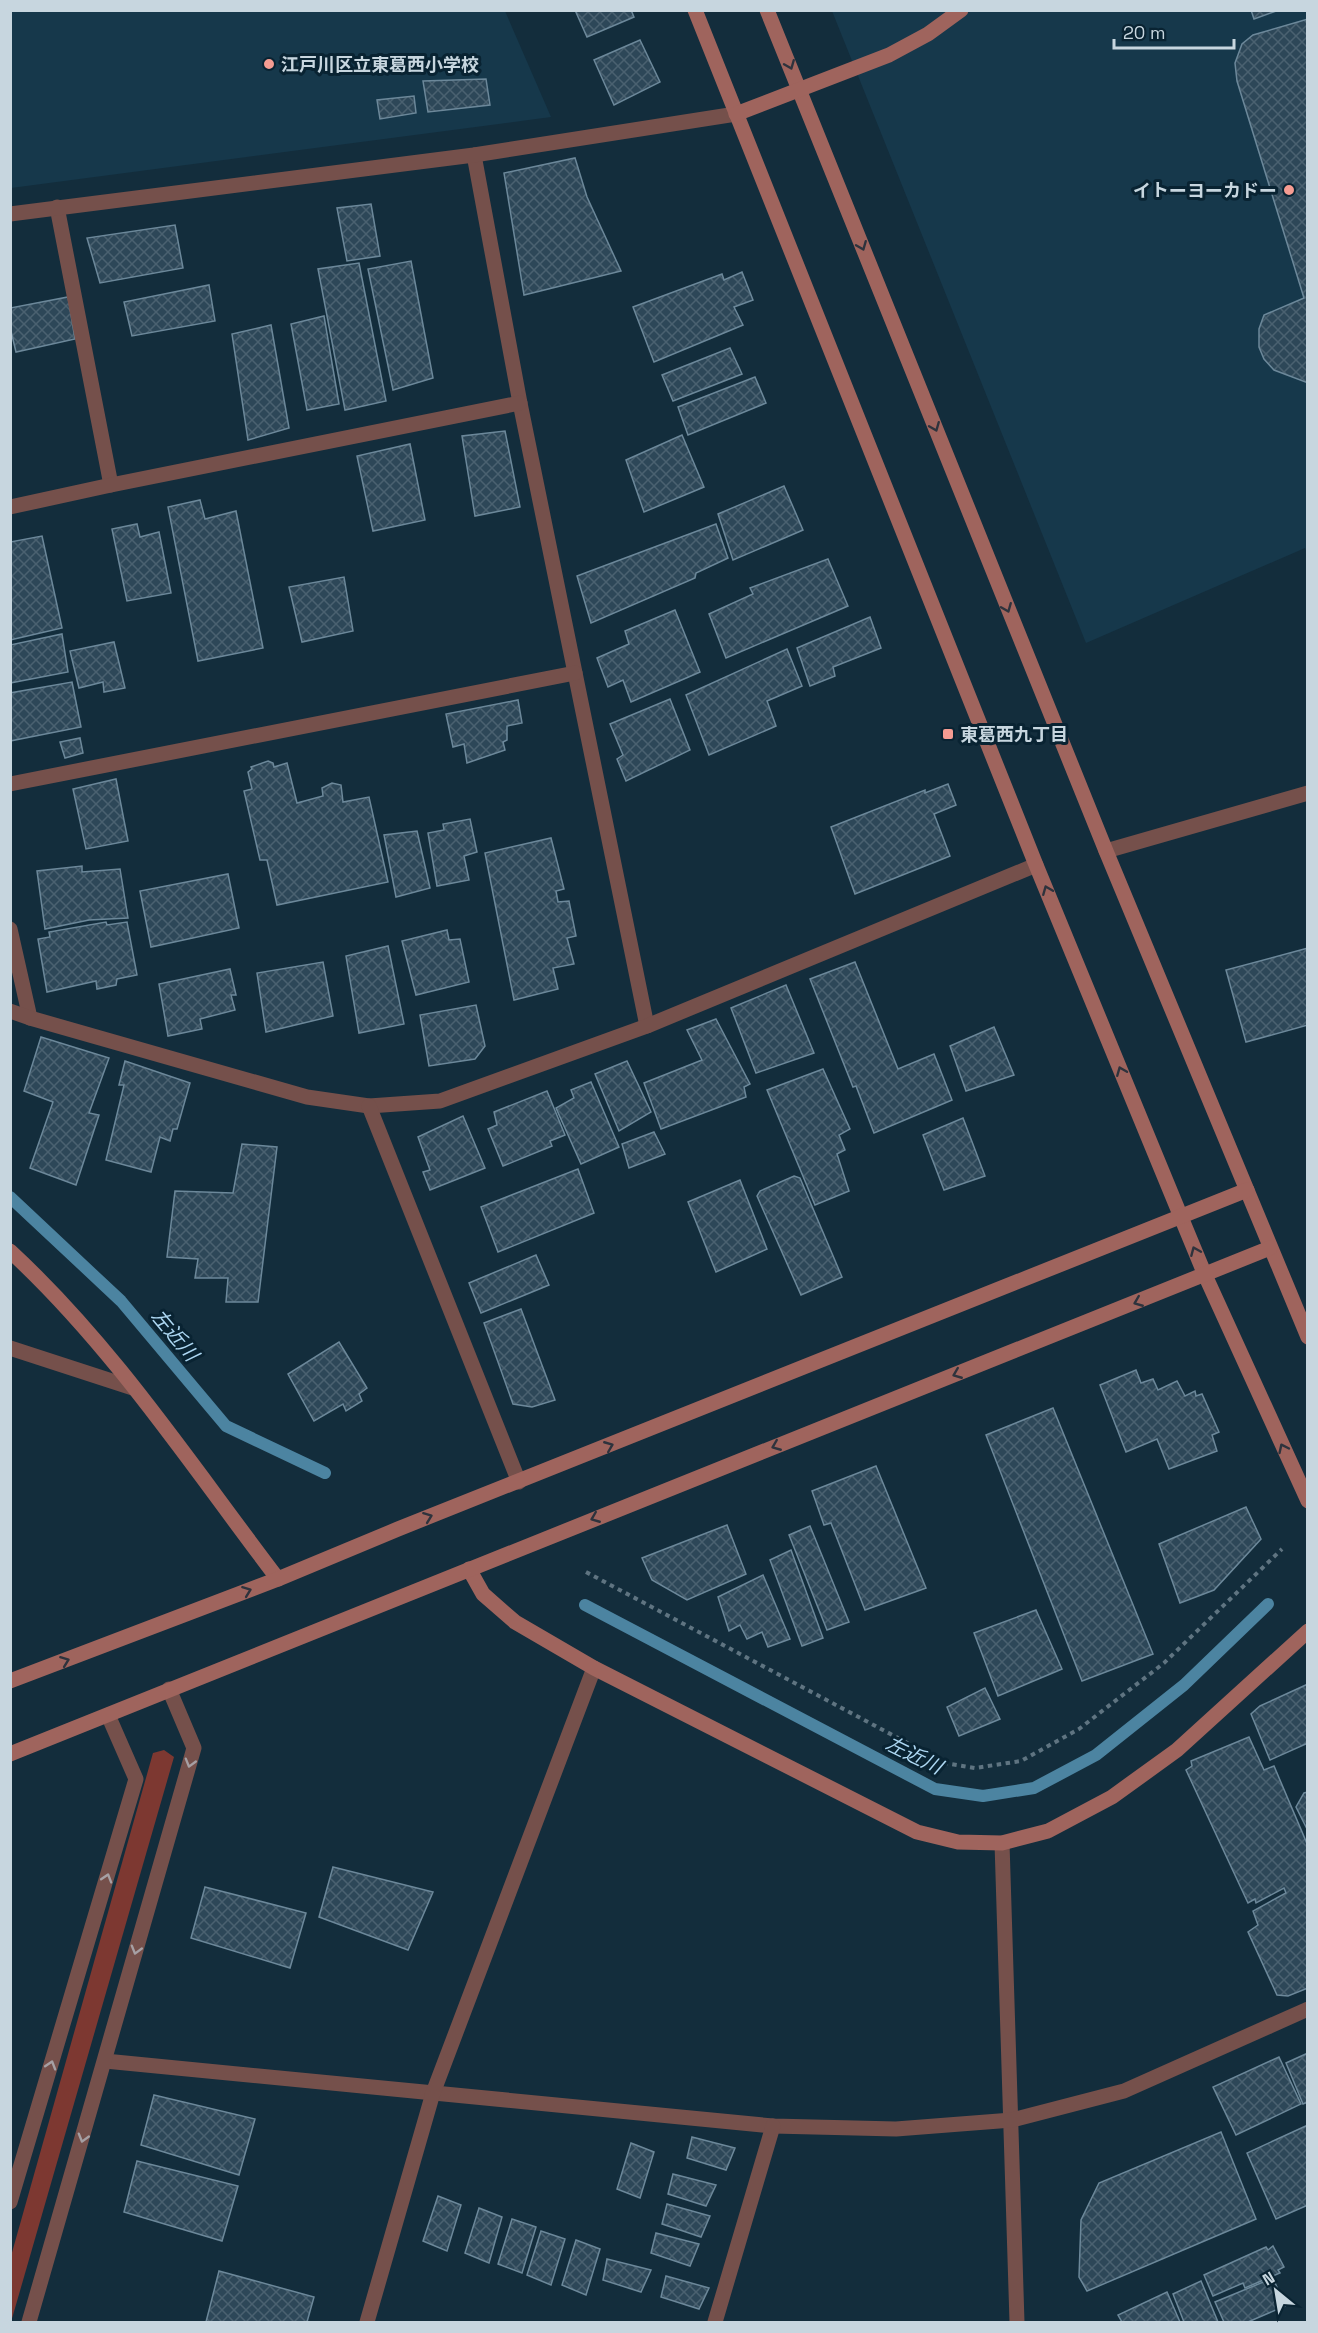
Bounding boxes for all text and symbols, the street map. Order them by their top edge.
scale bar [1114,12,1234,50]
text: 20 m [1123,21,1166,44]
place label: 江戸川区立東葛西小学校 [281,53,479,76]
marker: 江戸川区立東葛西小学校 [262,57,276,71]
one-way arrow [783,58,795,69]
place label: イトーヨーカドー [1133,179,1277,202]
marker: イトーヨーカドー [1282,183,1296,197]
one-way arrow [855,239,867,250]
one-way arrow [928,420,940,431]
one-way arrow [1000,601,1012,612]
place label: 東葛西九丁目 [960,723,1068,746]
marker: 東葛西九丁目 [941,727,955,741]
one-way arrow [1042,885,1054,896]
one-way arrow [1116,1066,1128,1077]
one-way arrow [1190,1246,1202,1257]
one-way arrow [1133,1295,1144,1307]
water label: 左近川 [146,1304,206,1368]
one-way arrow [952,1367,963,1379]
one-way arrow [771,1439,782,1451]
one-way arrow [603,1440,614,1453]
one-way arrow [1279,1443,1291,1454]
one-way arrow [590,1511,601,1524]
one-way arrow [421,1512,432,1524]
one-way arrow [241,1586,252,1598]
one-way arrow [59,1655,70,1668]
water label: 左近川 [881,1730,948,1781]
one-way arrow [185,1757,197,1768]
one-way arrow [100,1874,112,1884]
one-way arrow [131,1945,144,1955]
one-way arrow [44,2060,56,2071]
one-way arrow [77,2133,90,2143]
north arrow [1246,2261,1306,2321]
text: N [1259,2267,1279,2290]

